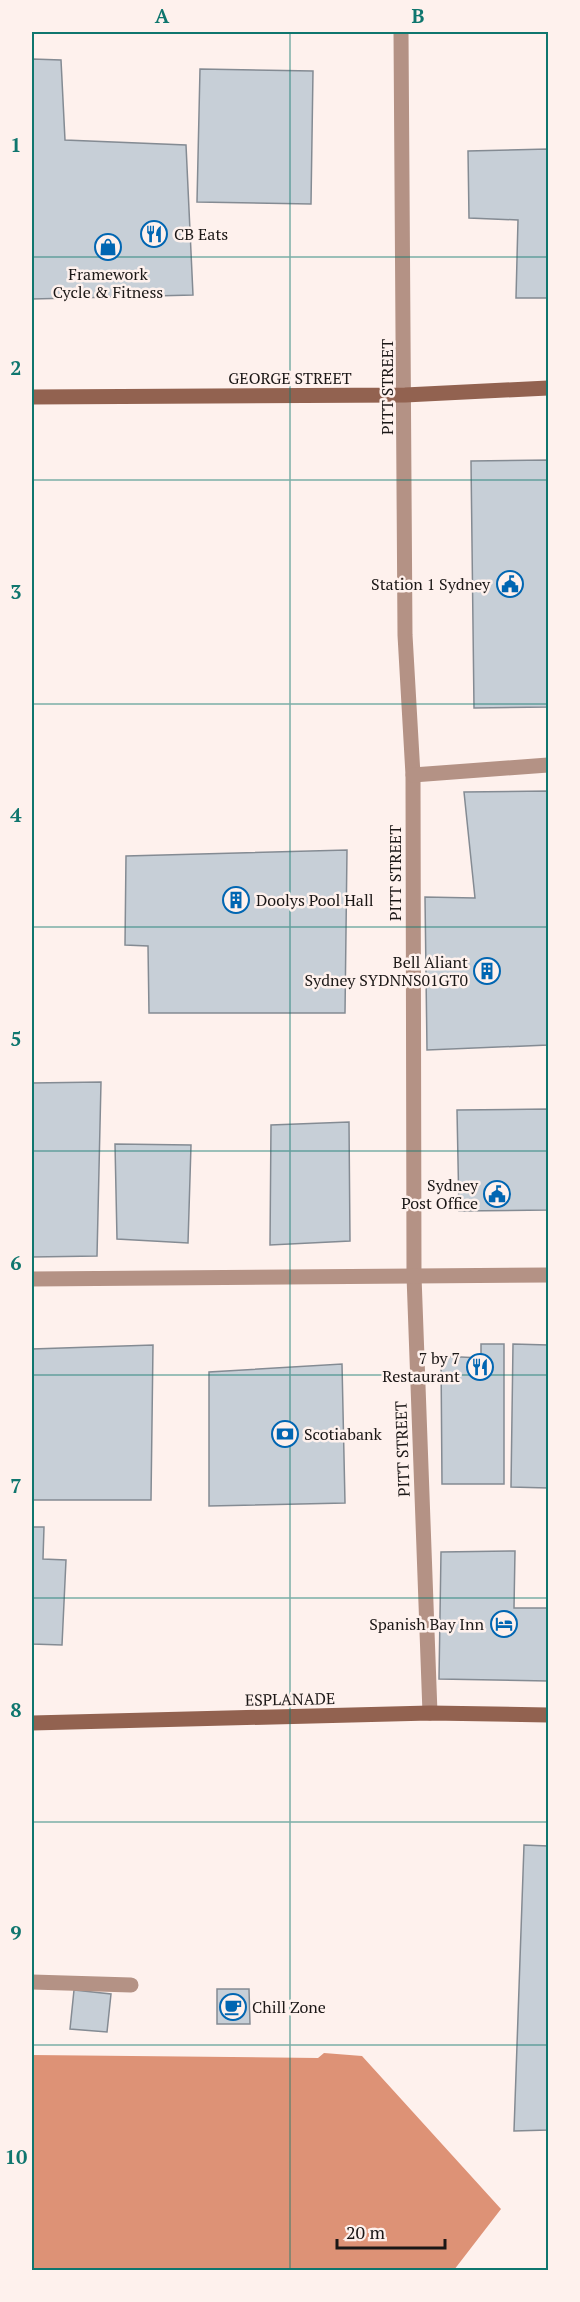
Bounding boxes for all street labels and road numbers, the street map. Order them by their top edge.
street label: PITT STREET [376,339,398,435]
street label: GEORGE STREET [228,367,352,389]
street label: PITT STREET [384,825,406,921]
street label: PITT STREET [389,1401,415,1497]
street label: ESPLANADE [245,1687,335,1711]

